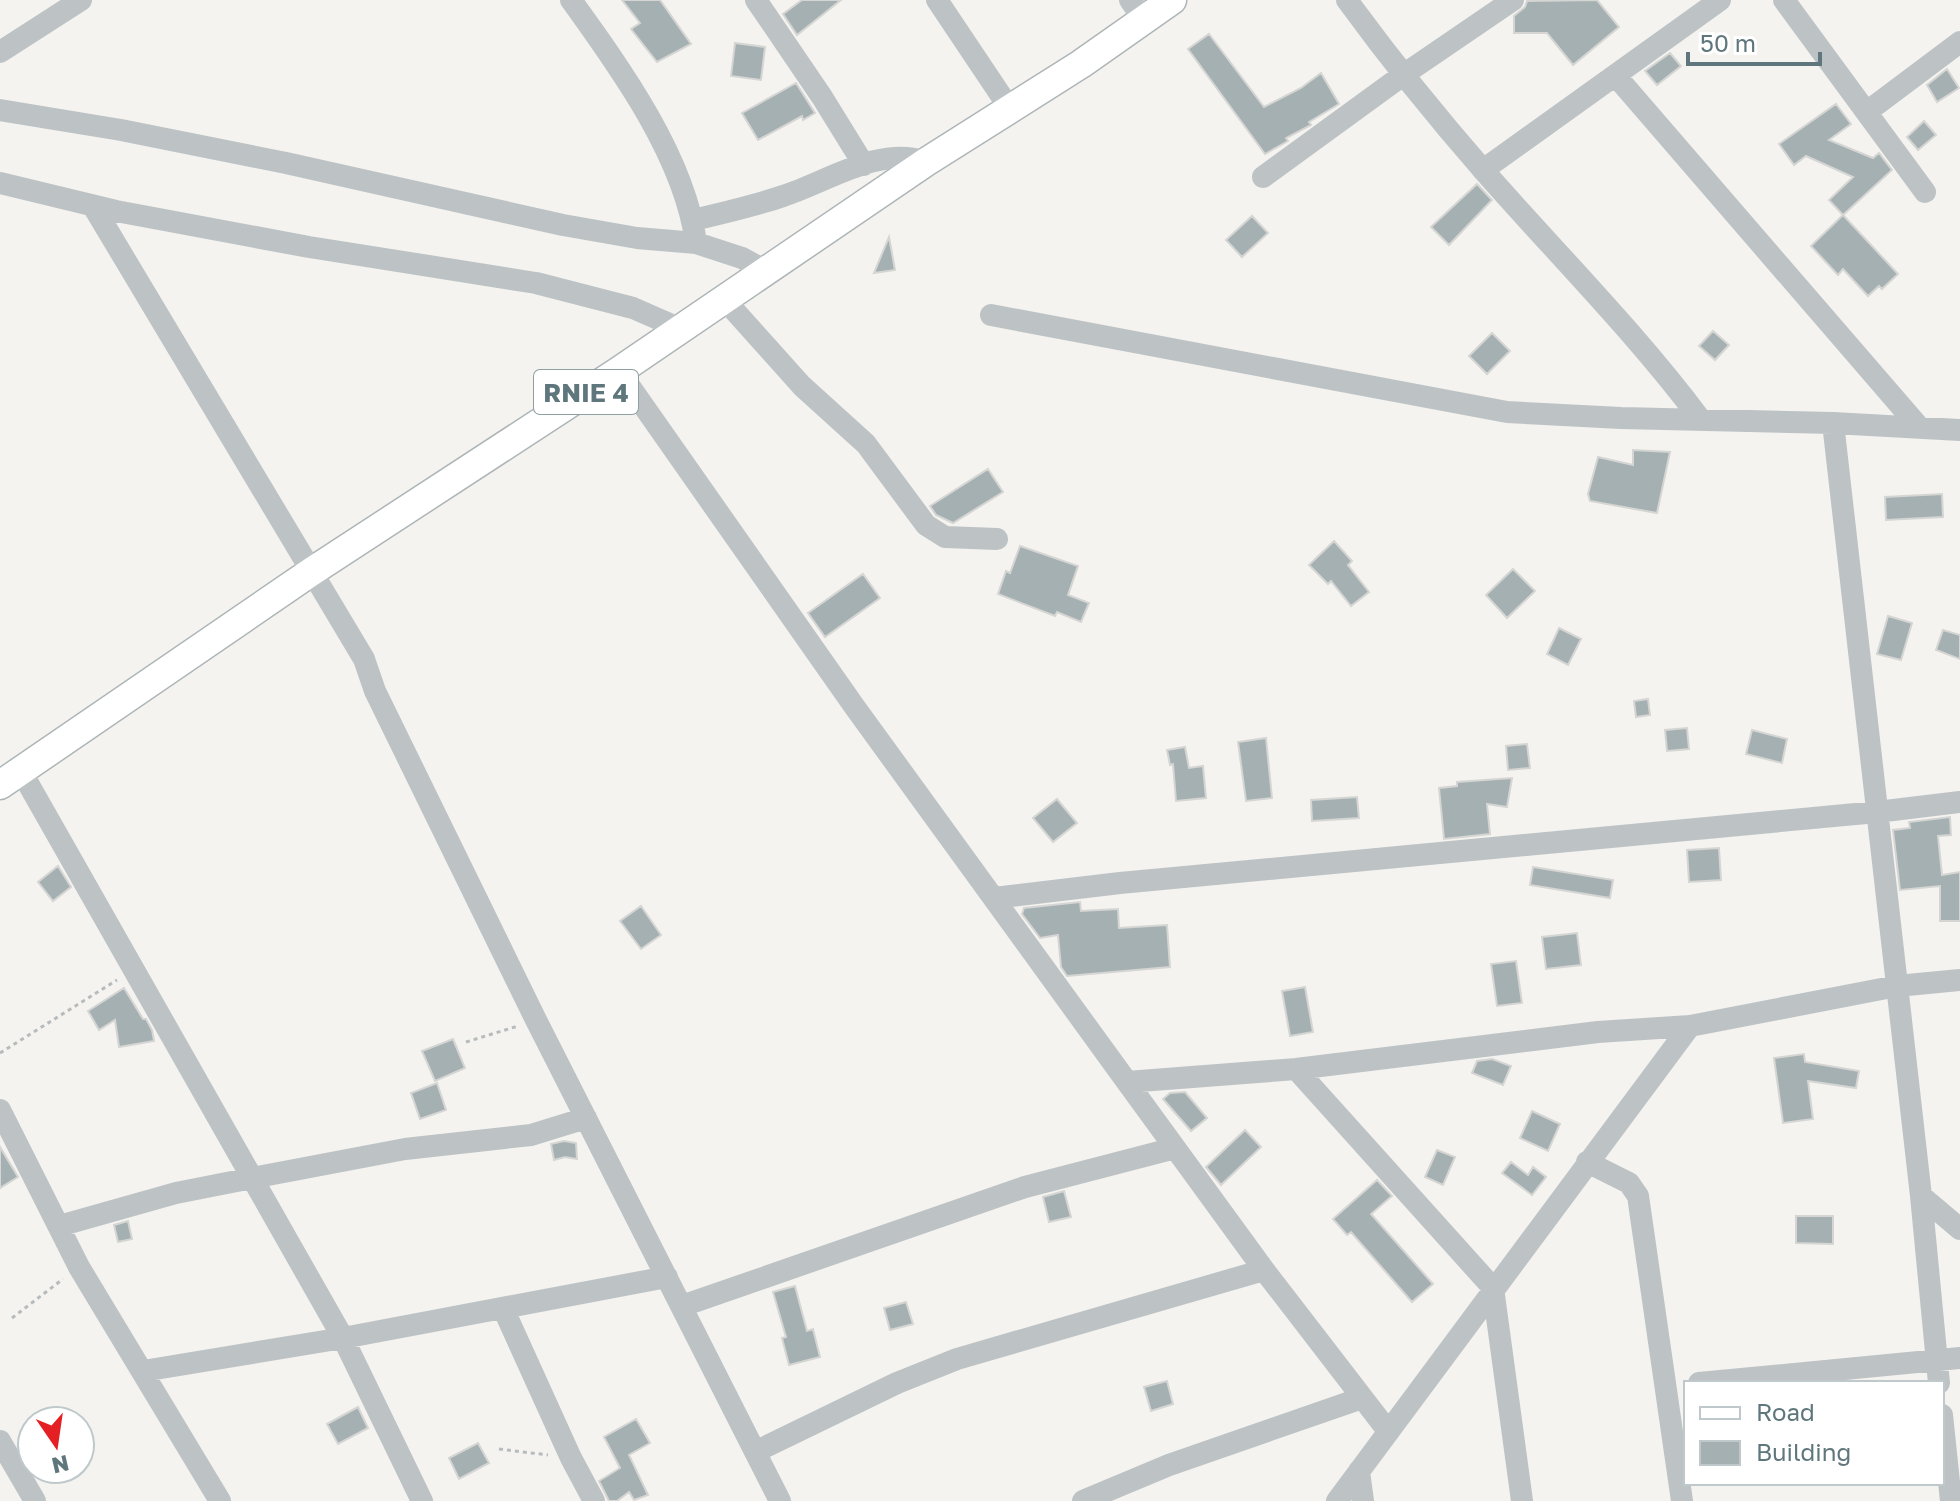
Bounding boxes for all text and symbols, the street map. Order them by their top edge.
scale bar [1688,16,1820,66]
text: 50 m [1700,28,1756,57]
road number: RNIE 4 [534,370,638,414]
legend [1684,1381,1944,1485]
text: Road [1756,1397,1815,1426]
north arrow [16,1405,96,1485]
text: Building [1756,1437,1851,1466]
text: N [49,1450,72,1480]

